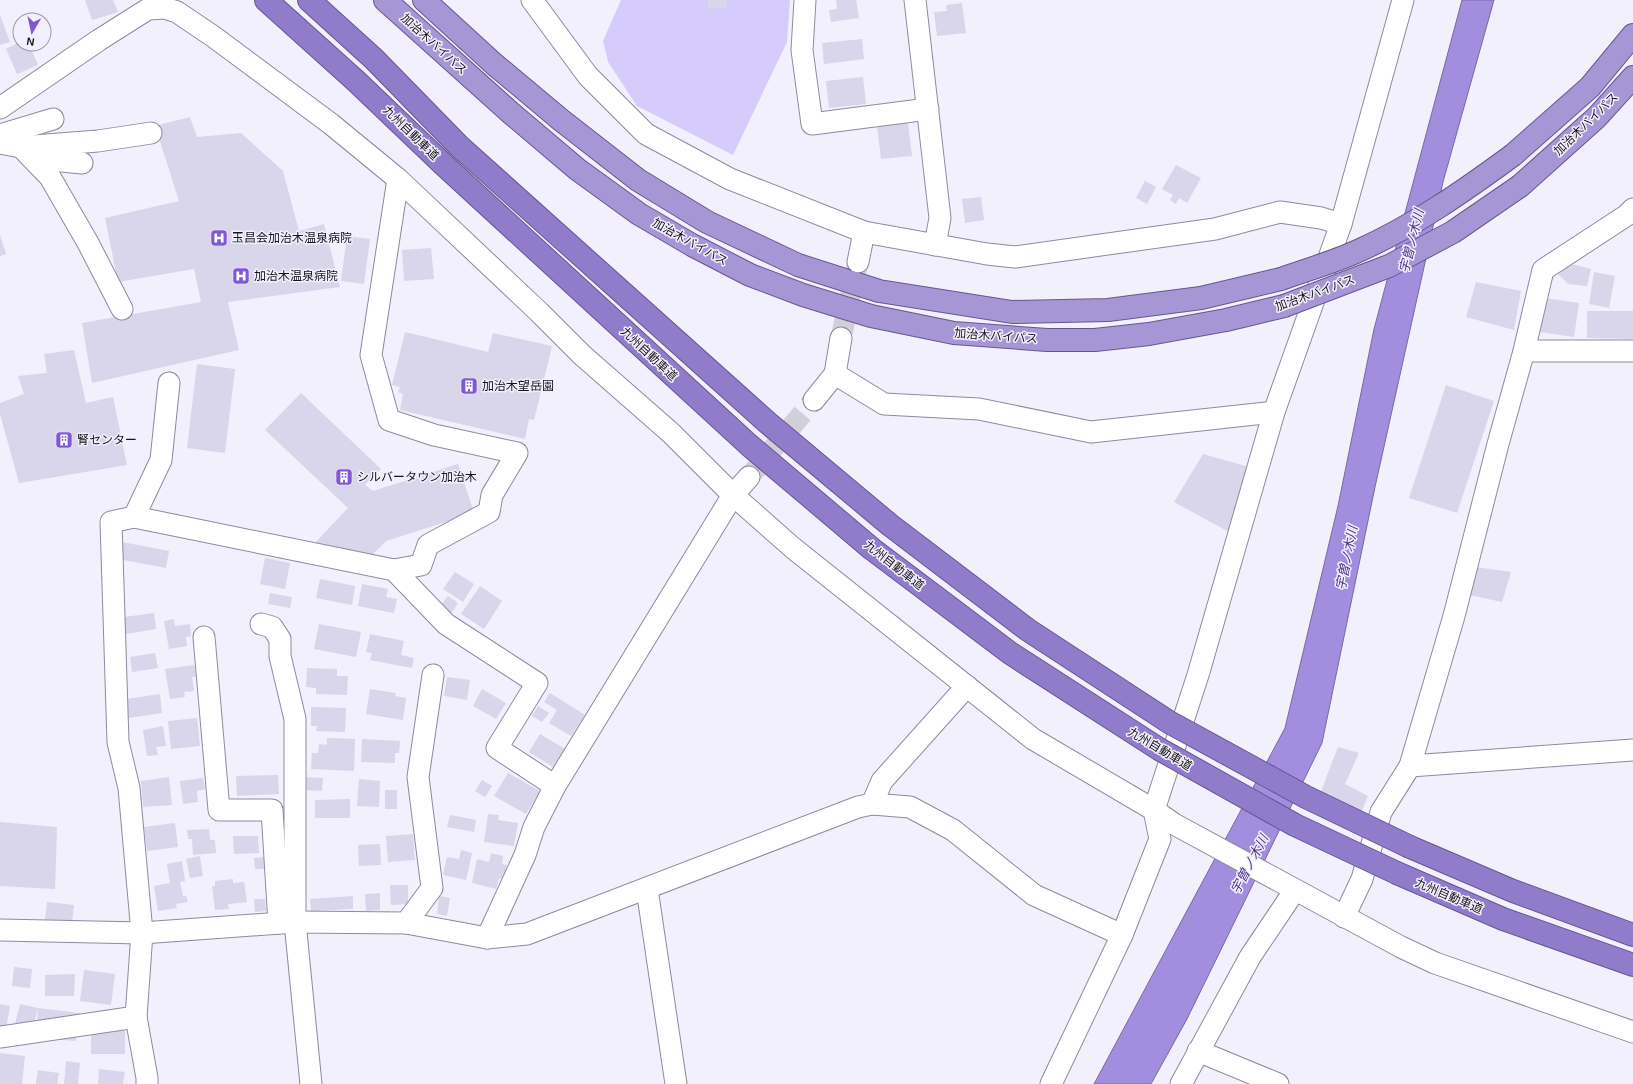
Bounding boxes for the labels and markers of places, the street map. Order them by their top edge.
hospital icon: 玉昌会加治木温泉病院 [209,228,229,248]
place label: 玉昌会加治木温泉病院 [232,231,352,245]
hospital icon: 加治木温泉病院 [231,266,251,286]
place label: 加治木温泉病院 [254,269,338,283]
building icon: 加治木望岳園 [459,376,479,396]
place label: 加治木望岳園 [482,379,554,393]
building icon: 腎センター [54,430,74,450]
place label: 腎センター [77,433,137,447]
building icon: シルバータウン加治木 [334,467,354,487]
place label: シルバータウン加治木 [357,470,477,484]

